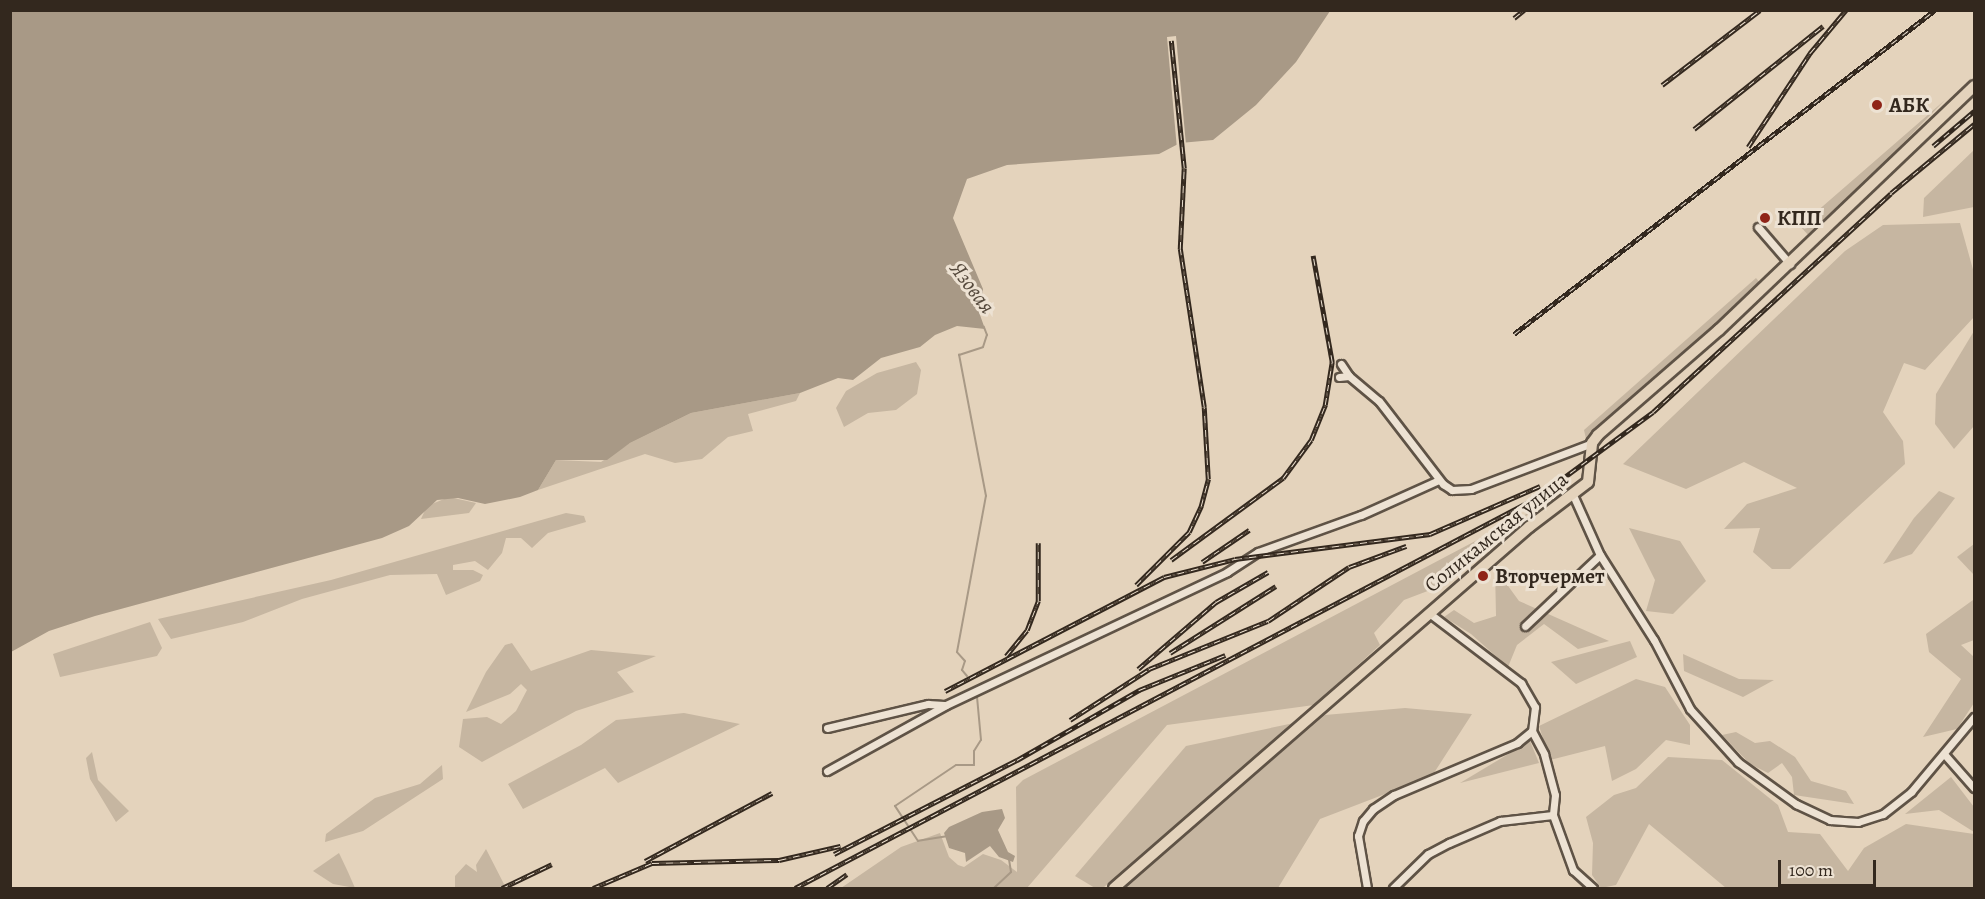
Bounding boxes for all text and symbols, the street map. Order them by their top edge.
place label: АБК [1889,92,1929,118]
marker: АБК [1870,98,1884,112]
place label: КПП [1777,205,1821,231]
marker: КПП [1758,211,1772,225]
water label: Язовая [944,257,1000,319]
street label: Соликамская улица [1419,466,1573,598]
place label: Вторчермет [1495,563,1605,589]
marker: Вторчермет [1476,569,1490,583]
scale bar [1781,848,1878,886]
text: 100 m [1789,858,1833,882]

